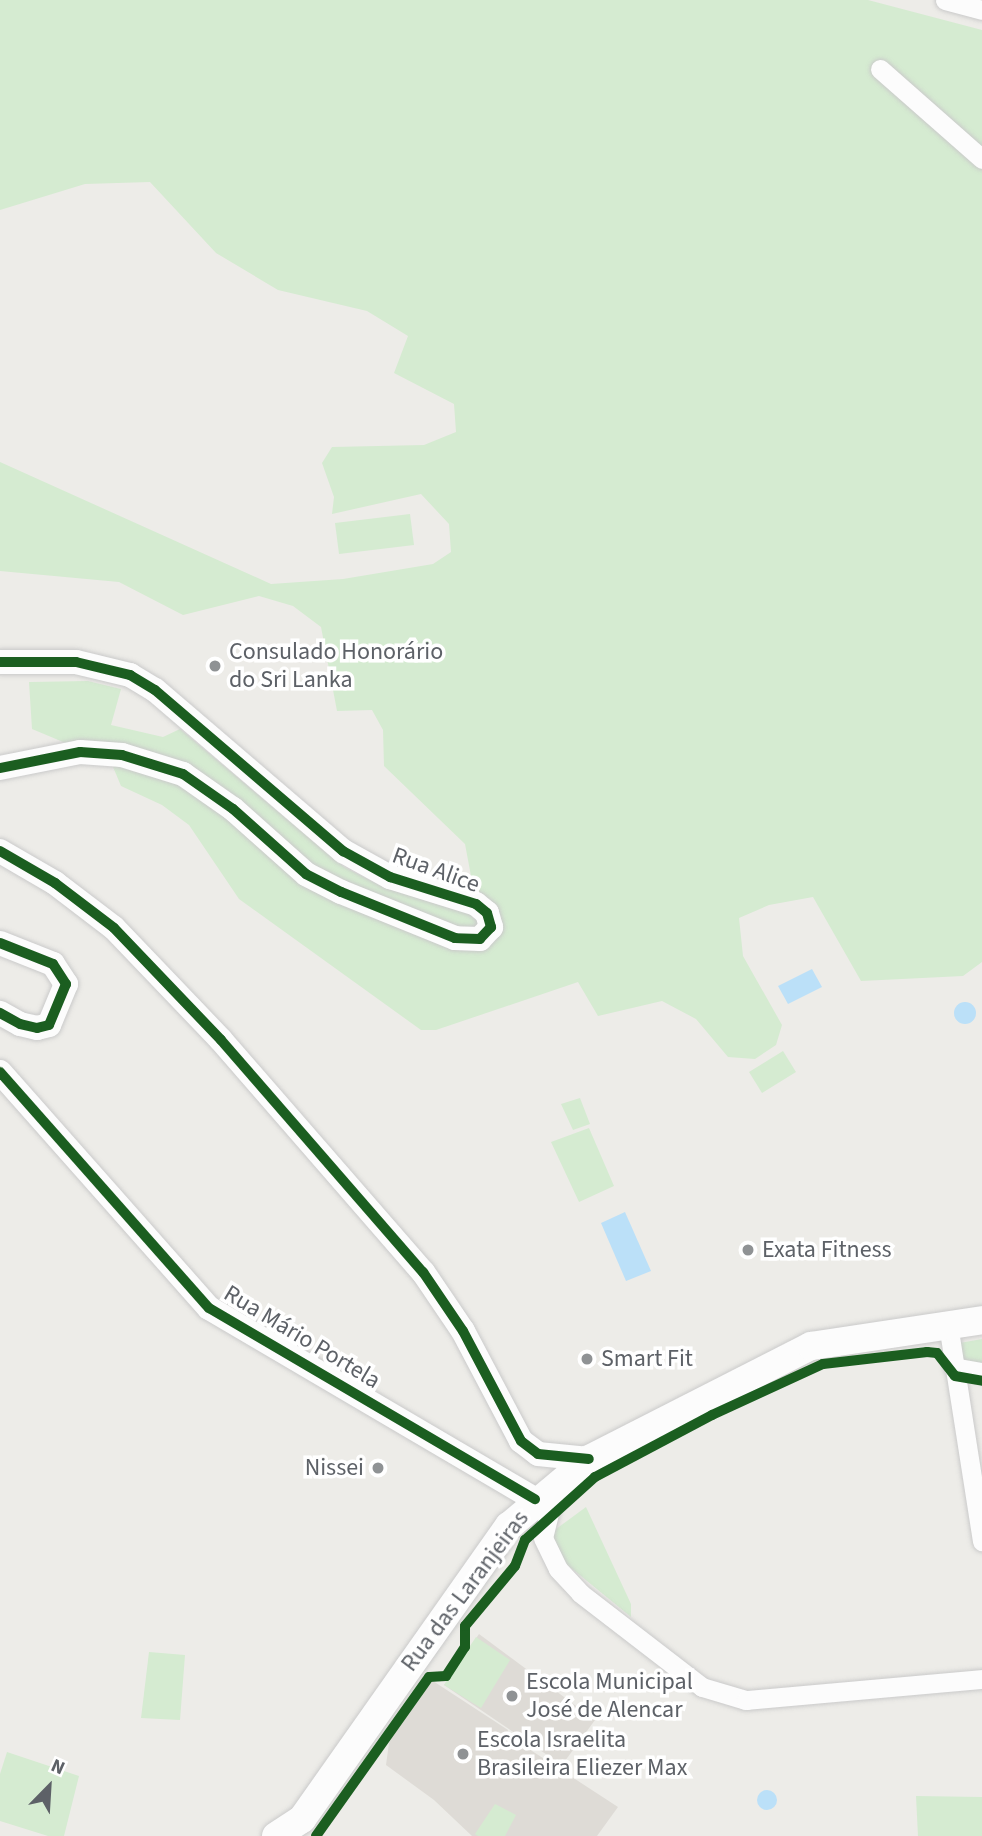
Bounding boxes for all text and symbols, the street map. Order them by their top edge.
place label: Consulado Honorário do Sri Lanka [229,638,443,694]
marker: Consulado Honorário do Sri Lanka [207,658,223,674]
street label: Rua Alice [388,841,484,899]
place label: Exata Fitness [762,1236,892,1264]
marker: Exata Fitness [740,1242,756,1258]
street label: Rua Mário Portela [219,1279,385,1395]
place label: Smart Fit [601,1345,693,1373]
marker: Smart Fit [579,1351,595,1367]
place label: Nissei [305,1454,364,1482]
marker: Nissei [370,1460,386,1476]
street label: Rua das Laranjeiras [395,1505,535,1677]
place label: Escola Municipal José de Alencar [526,1668,693,1724]
marker: Escola Municipal José de Alencar [504,1688,520,1704]
place label: Escola Israelita Brasileira Eliezer Max [477,1726,687,1782]
marker: Escola Israelita Brasileira Eliezer Max [455,1746,471,1762]
north arrow [14,1752,84,1822]
text: N [46,1752,69,1782]

